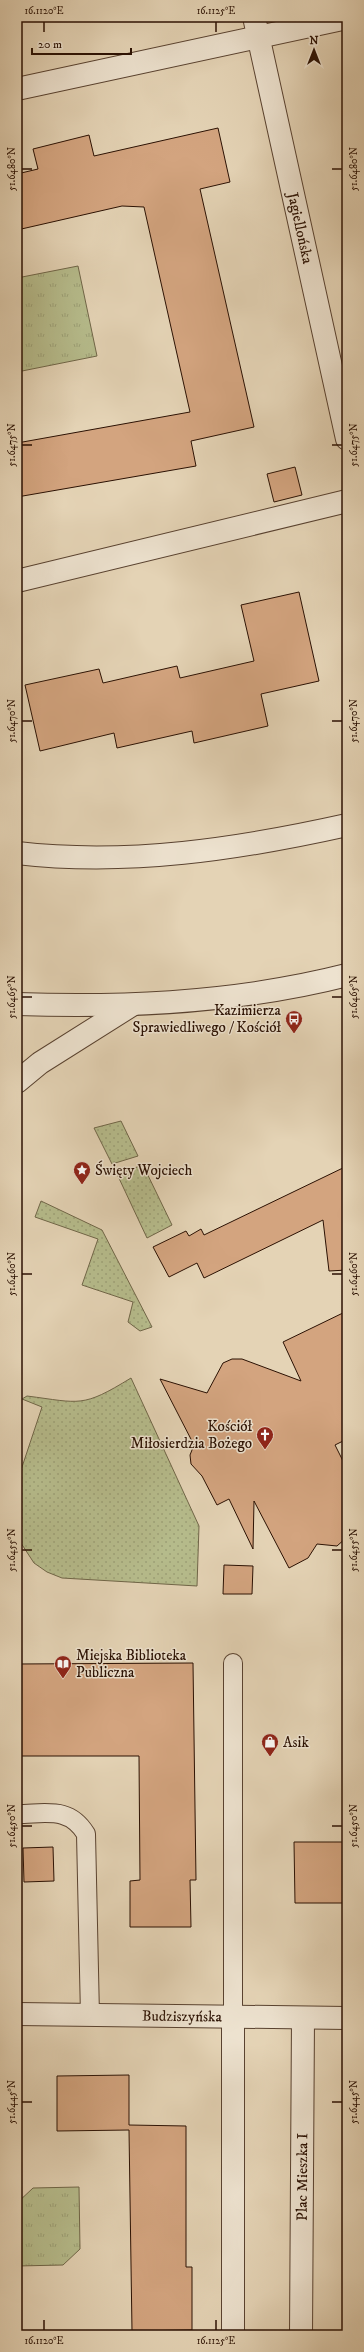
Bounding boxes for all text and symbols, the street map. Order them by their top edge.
text: 16.1120°E [24,5,64,17]
text: 16.1125°E [197,5,235,17]
scale bar [32,30,131,56]
north arrow [294,30,334,70]
text: N [309,34,319,48]
text: 20 m [38,37,62,52]
text: 51.6480°N [6,147,18,191]
text: 51.6480°N [348,147,360,191]
street label: Jagiellońska [282,189,317,266]
text: 51.6475°N [6,423,18,467]
text: 51.6475°N [348,423,360,467]
text: 51.6470°N [6,699,18,743]
text: 51.6470°N [348,699,360,743]
text: 51.6465°N [6,975,18,1019]
text: 51.6465°N [348,975,360,1019]
place label: Kazimierza Sprawiedliwego / Kościół [133,1001,282,1037]
bus stop icon: Kazimierza Sprawiedliwego / Kościół [284,1009,304,1034]
place icon: Święty Wojciech [72,1160,92,1185]
place label: Święty Wojciech [95,1160,192,1180]
text: 51.6460°N [6,1252,18,1296]
text: 51.6460°N [348,1252,360,1296]
place label: Kościół Miłosierdzia Bożego [131,1417,252,1453]
church icon: Kościół Miłosierdzia Bożego [255,1425,275,1450]
text: 51.6455°N [6,1528,18,1572]
text: 51.6455°N [348,1528,360,1572]
place label: Miejska Biblioteka Publiczna [76,1646,187,1682]
library icon: Miejska Biblioteka Publiczna [53,1654,73,1679]
shop icon: Asik [260,1732,280,1757]
place label: Asik [283,1733,309,1752]
text: 51.6450°N [6,1804,18,1848]
text: 51.6450°N [348,1804,360,1848]
street label: Budziszyńska [142,2007,223,2026]
text: 51.6445°N [6,2080,18,2124]
text: 51.6445°N [348,2080,360,2124]
street label: Plac Mieszka I [293,2133,312,2221]
text: 16.1120°E [24,2335,64,2347]
text: 16.1125°E [197,2335,235,2347]

